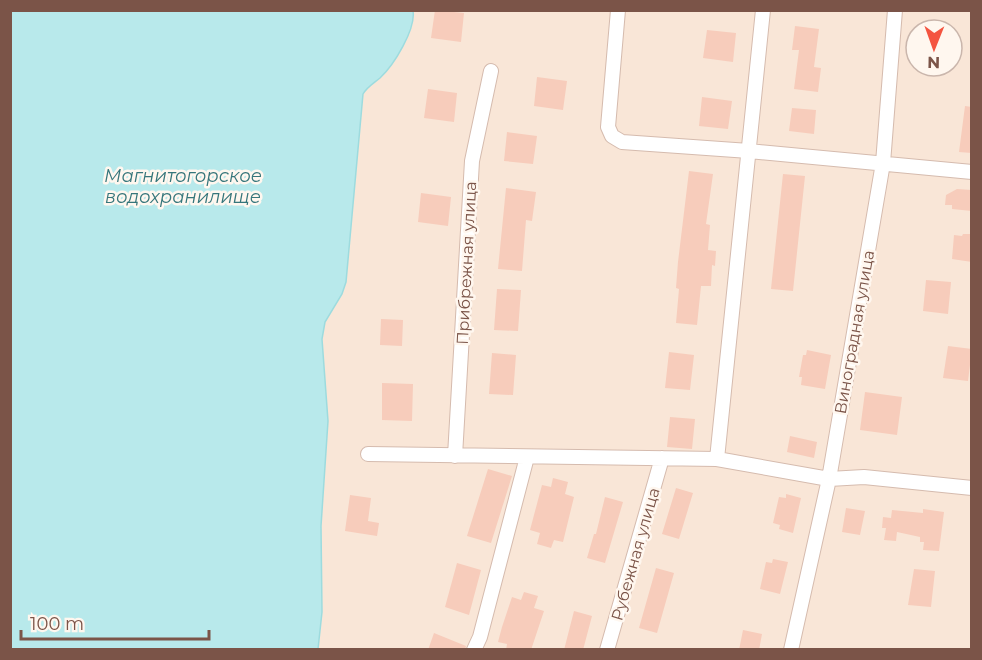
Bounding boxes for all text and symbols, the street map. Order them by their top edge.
north arrow [904,18,964,78]
text: N [927,53,940,72]
water label: Магнитогорское водохранилище [104,165,262,208]
street label: Прибрежная улица [453,181,480,345]
street label: Виноградная улица [831,249,878,416]
street label: Рубежная улица [607,485,664,623]
scale bar [21,603,208,641]
text: 100 m [30,613,84,635]

